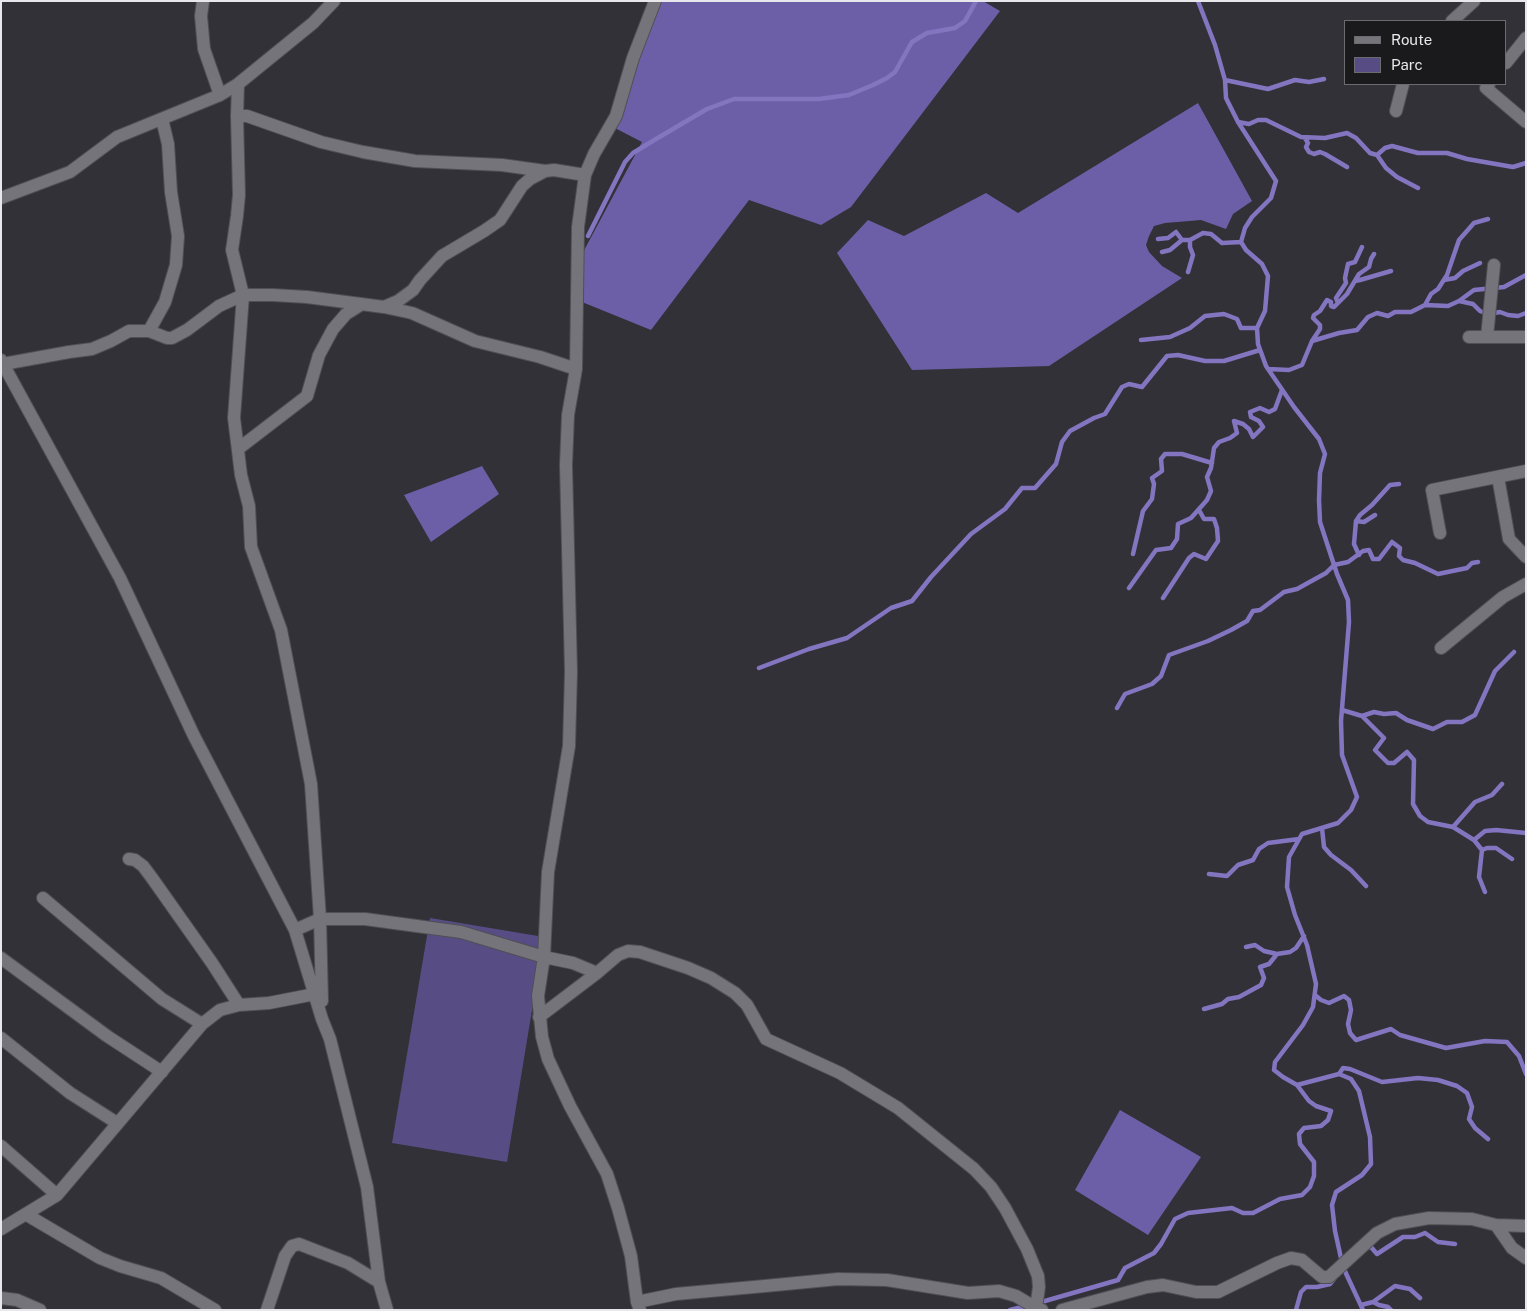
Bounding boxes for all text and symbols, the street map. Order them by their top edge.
legend [1344,20,1507,85]
text: Route [1391,31,1432,48]
text: Parc [1391,56,1423,73]

